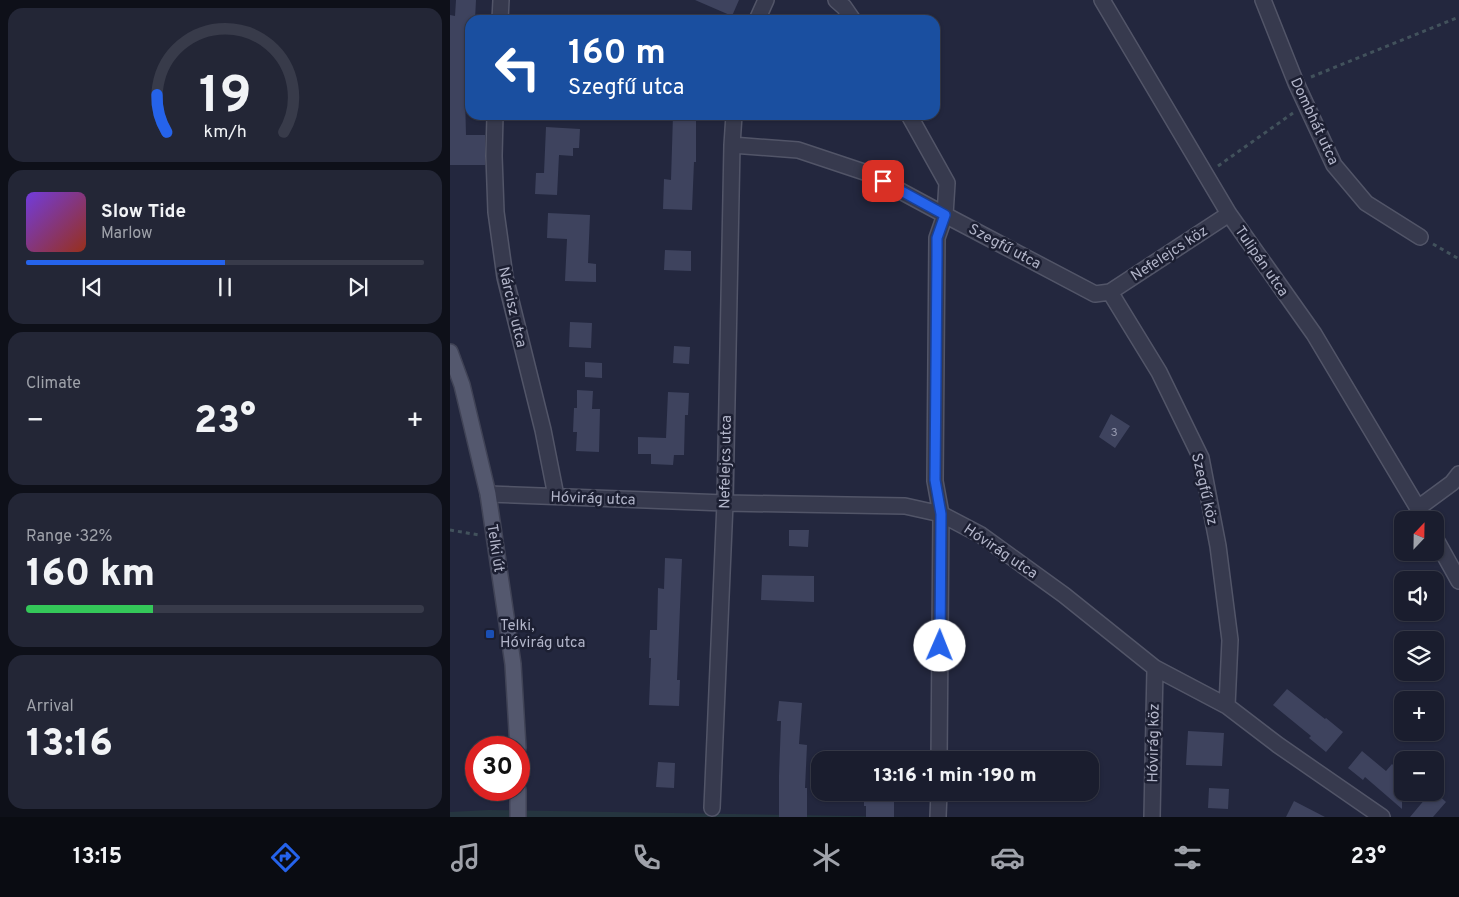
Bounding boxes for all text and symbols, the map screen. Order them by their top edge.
text: 160 m [568,32,666,76]
icon: left [485,35,550,100]
text: 19 [199,65,251,131]
text: Szegfű utca [568,75,684,102]
street label: Dombhát utca [1285,75,1342,168]
text: km/h [203,121,247,144]
pin [862,160,904,202]
icon: arrive [869,167,897,195]
text: Slow Tide [101,200,186,224]
street label: Szegfű utca [965,220,1044,274]
street label: Nefelejcs köz [1128,222,1212,286]
street label: Tulipán utca [1230,223,1292,301]
text: Marlow [101,224,153,244]
street label: Nárcisz utca [493,265,530,350]
icon: previous [78,273,106,301]
icon: pause [211,273,239,301]
icon: next [344,273,372,301]
text: Climate [26,374,81,394]
text: 23° [194,398,256,447]
text: − [26,404,44,440]
text: + [406,404,424,440]
street label: Nefelejcs utca [716,415,737,509]
house number: 3 [1110,425,1118,441]
street label: Szegfű köz [1186,451,1221,527]
street label: Hóvirág utca [550,489,636,510]
north arrow [1394,511,1444,561]
map controls [1394,511,1444,801]
street label: Hóvirág utca [959,521,1041,584]
street label: Telki út [481,523,508,574]
text: Range · 32% [26,527,112,547]
text: 160 km [26,551,155,600]
button: sound [1394,571,1444,621]
place label: Telki, Hóvirág utca [500,617,585,653]
position arrow [913,619,965,671]
marker: Telki, Hóvirág utca [484,628,496,640]
button: layers [1394,631,1444,681]
button: + [1394,691,1444,741]
text: Arrival [26,697,74,717]
street label: Hóvirág köz [1144,703,1165,783]
text: 13:16 [26,721,113,770]
speed limit sign: 30 [465,736,530,801]
button: − [1394,751,1444,801]
text: 13:16 · 1 min · 190 m [873,764,1037,788]
icon: directions [268,840,303,875]
icon: music [448,840,483,875]
icon: phone [629,840,664,875]
icon: climate [809,840,844,875]
icon: car [990,840,1025,875]
icon: filters [1170,840,1205,875]
text: 13:15 [73,844,122,871]
text: 23° [1350,844,1386,871]

